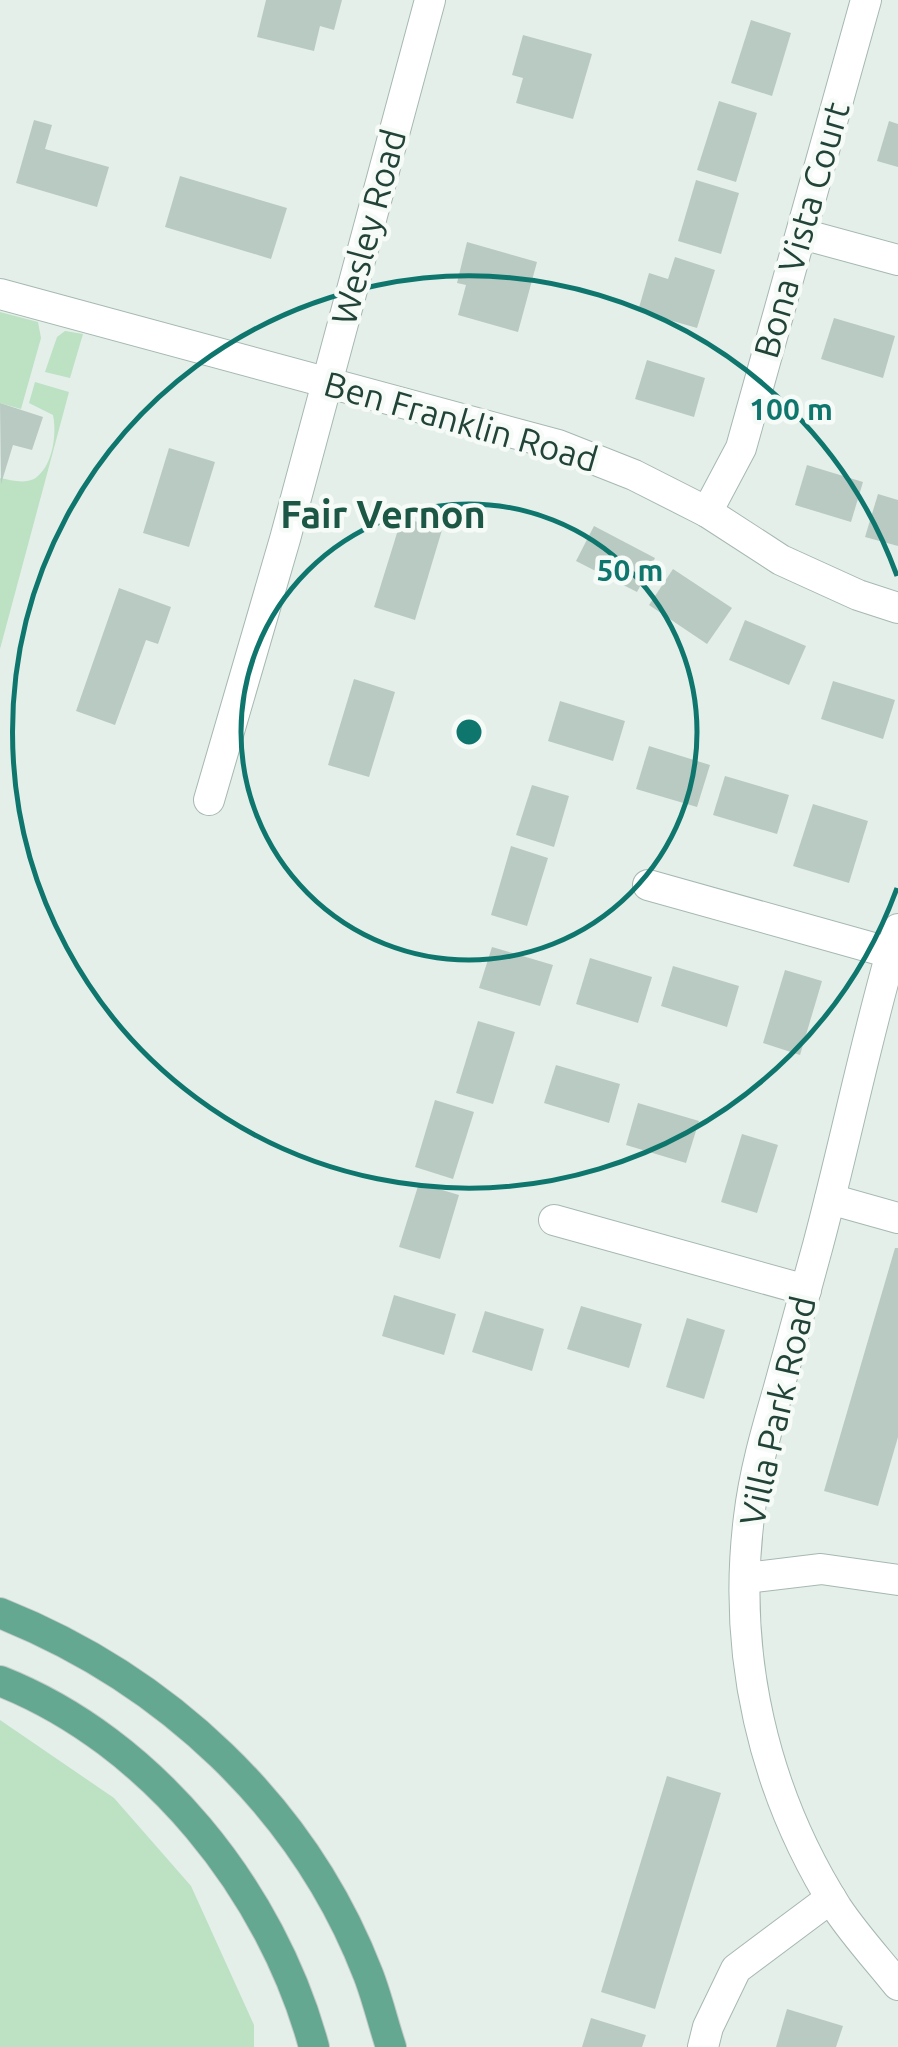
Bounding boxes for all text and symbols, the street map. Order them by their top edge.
street label: Bona Vista Court [745,97,857,362]
street label: Wesley Road [323,125,413,329]
street label: Ben Franklin Road [320,363,603,479]
text: 100 m [749,392,833,426]
district label: Fair Vernon [280,493,486,535]
text: 50 m [597,553,663,587]
centre of rings [451,714,487,750]
street label: Villa Park Road [731,1292,823,1530]

